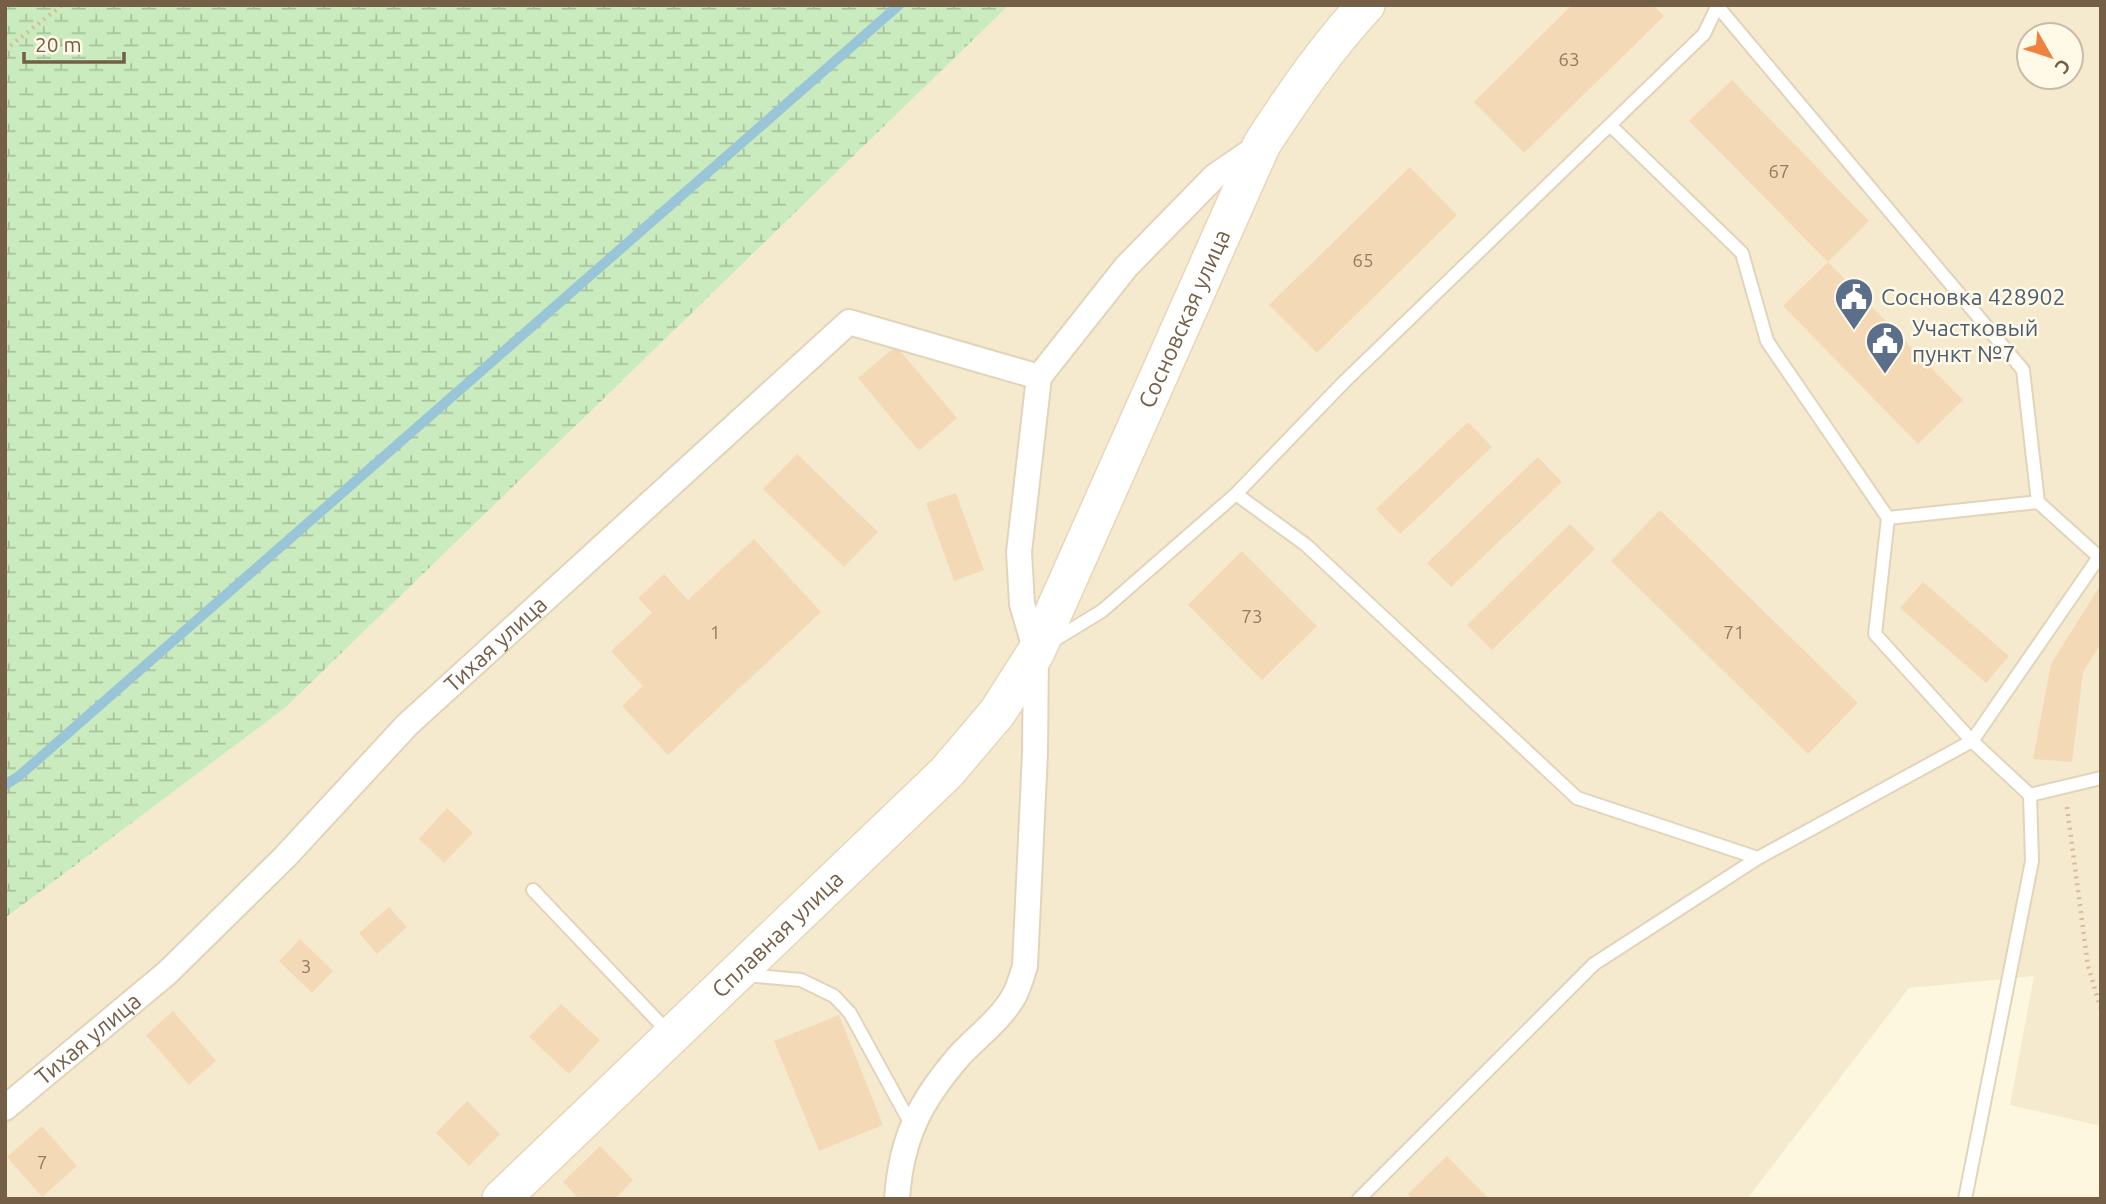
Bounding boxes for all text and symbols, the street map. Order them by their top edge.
scale bar [24,21,124,65]
north arrow [2015,21,2085,91]
text: 20 m [35,32,82,56]
house number: 63 [1558,48,1580,70]
text: С [2051,55,2076,78]
house number: 67 [1768,160,1790,182]
street label: Сосновская улица [1133,225,1234,412]
house number: 65 [1352,249,1374,271]
public building icon: Сосновка 428902 [1833,276,1875,331]
place label: Сосновка 428902 [1881,284,2066,309]
place label: Участковый пункт №7 [1912,315,2038,366]
public building icon: Участковый пункт №7 [1864,320,1906,375]
street label: Тихая улица [439,591,551,697]
house number: 73 [1241,605,1263,627]
house number: 1 [710,621,720,643]
house number: 71 [1723,621,1745,643]
street label: Сплавная улица [707,866,848,1002]
house number: 3 [301,955,311,977]
street label: Тихая улица [30,987,145,1089]
house number: 7 [37,1151,47,1173]

